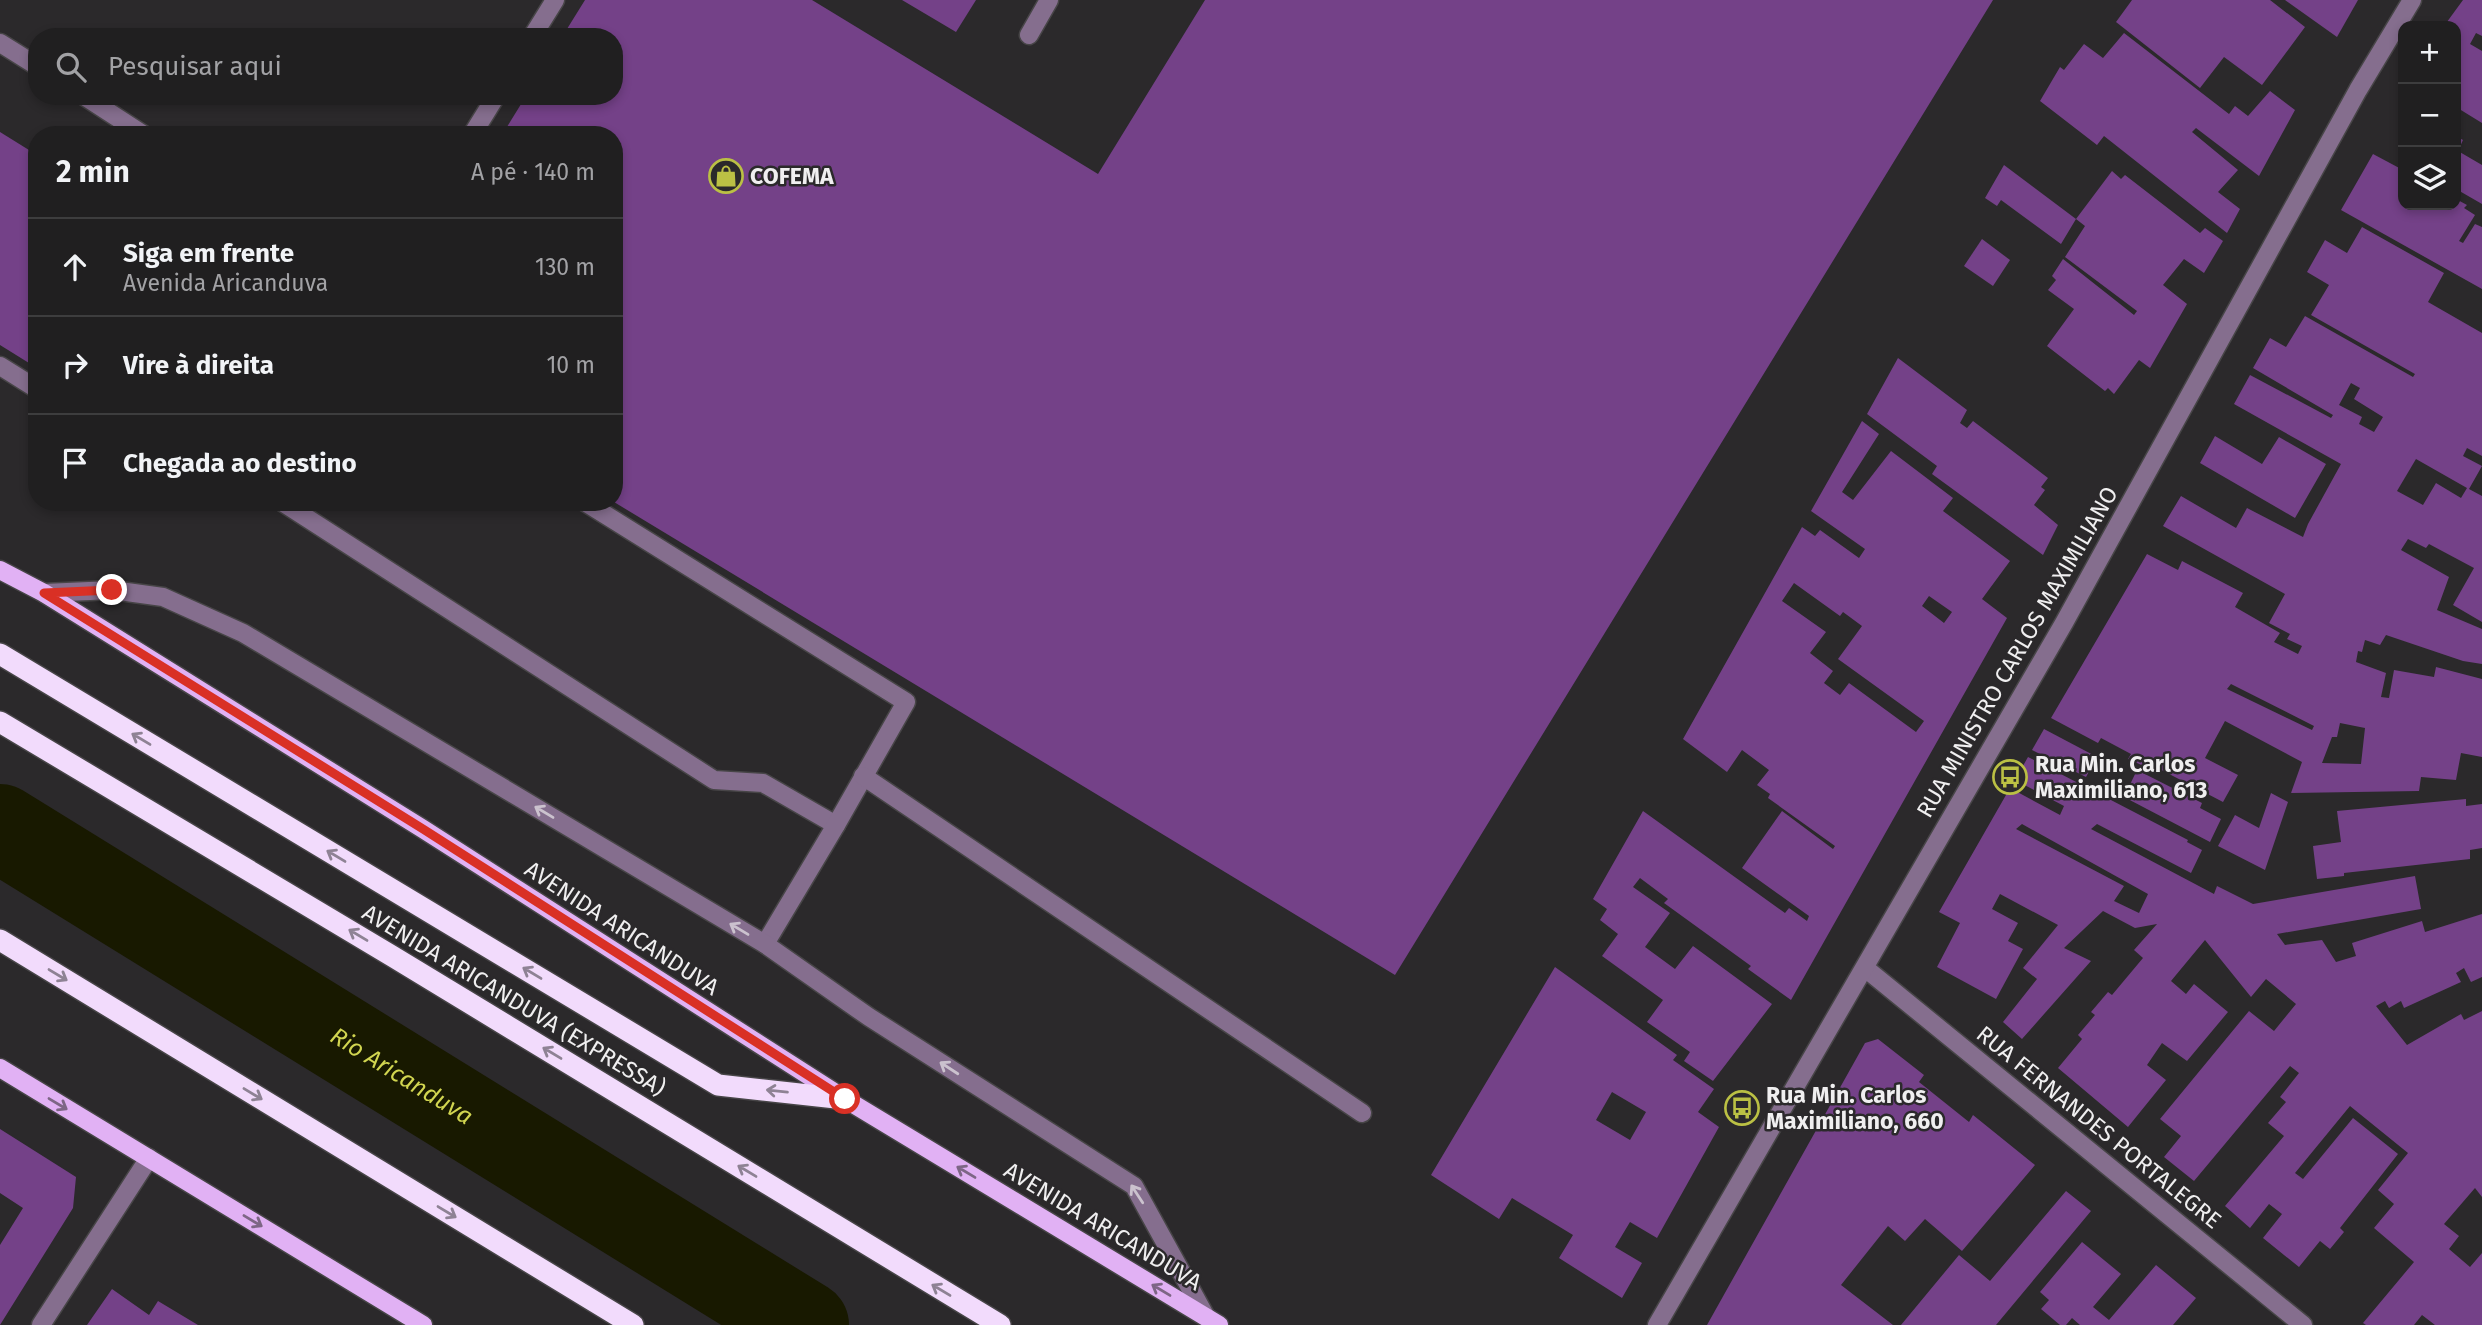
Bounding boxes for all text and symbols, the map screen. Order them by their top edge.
map controls [2398,21,2461,210]
button: + [2398,21,2461,84]
search box [28,28,623,105]
icon: search [52,48,90,86]
text: Pesquisar aqui [108,51,282,82]
button: − [2398,84,2461,147]
button: layers [2398,147,2461,210]
text: 2 min [56,154,130,190]
shop icon: COFEMA [707,157,745,195]
text: A pé · 140 m [471,158,595,186]
place label: COFEMA [750,162,834,190]
text: Siga em frente [123,238,294,269]
icon: ahead [56,248,94,286]
text: 130 m [535,253,595,281]
text: Avenida Aricanduva [123,269,328,297]
icon: right [56,346,94,384]
text: Vire à direita [123,350,274,381]
text: 10 m [546,351,595,379]
icon: arrive [56,444,94,482]
text: Chegada ao destino [123,448,357,479]
street label: RUA MINISTRO CARLOS MAXIMILIANO [1910,481,2124,823]
route end [96,574,127,605]
one-way arrow [132,732,152,746]
place label: Rua Min. Carlos Maximiliano, 613 [2035,750,2208,804]
bus stop icon: Rua Min. Carlos Maximiliano, 613 [1991,758,2029,796]
one-way arrow [534,805,554,819]
one-way arrow [327,849,347,863]
street label: AVENIDA ARICANDUVA [520,855,725,1002]
street label: AVENIDA ARICANDUVA (EXPRESSA) [357,898,671,1102]
one-way arrow [730,921,750,935]
one-way arrow [348,928,368,942]
one-way arrow [522,966,542,980]
one-way arrow [48,968,68,982]
street label: RUA FERNANDES PORTALEGRE [1971,1020,2227,1234]
water label: Rio Aricanduva [325,1021,478,1130]
one-way arrow [543,1046,563,1060]
one-way arrow [940,1060,960,1074]
place label: Rua Min. Carlos Maximiliano, 660 [1766,1081,1944,1135]
route start [829,1083,860,1114]
one-way arrow [766,1085,789,1098]
one-way arrow [242,1087,262,1101]
bus stop icon: Rua Min. Carlos Maximiliano, 660 [1723,1089,1761,1127]
one-way arrow [48,1097,68,1111]
street label: AVENIDA ARICANDUVA [999,1156,1208,1297]
one-way arrow [737,1164,757,1178]
one-way arrow [957,1165,977,1179]
one-way arrow [1130,1185,1145,1204]
one-way arrow [436,1206,456,1220]
one-way arrow [243,1215,263,1229]
one-way arrow [932,1282,952,1296]
one-way arrow [1151,1282,1171,1296]

